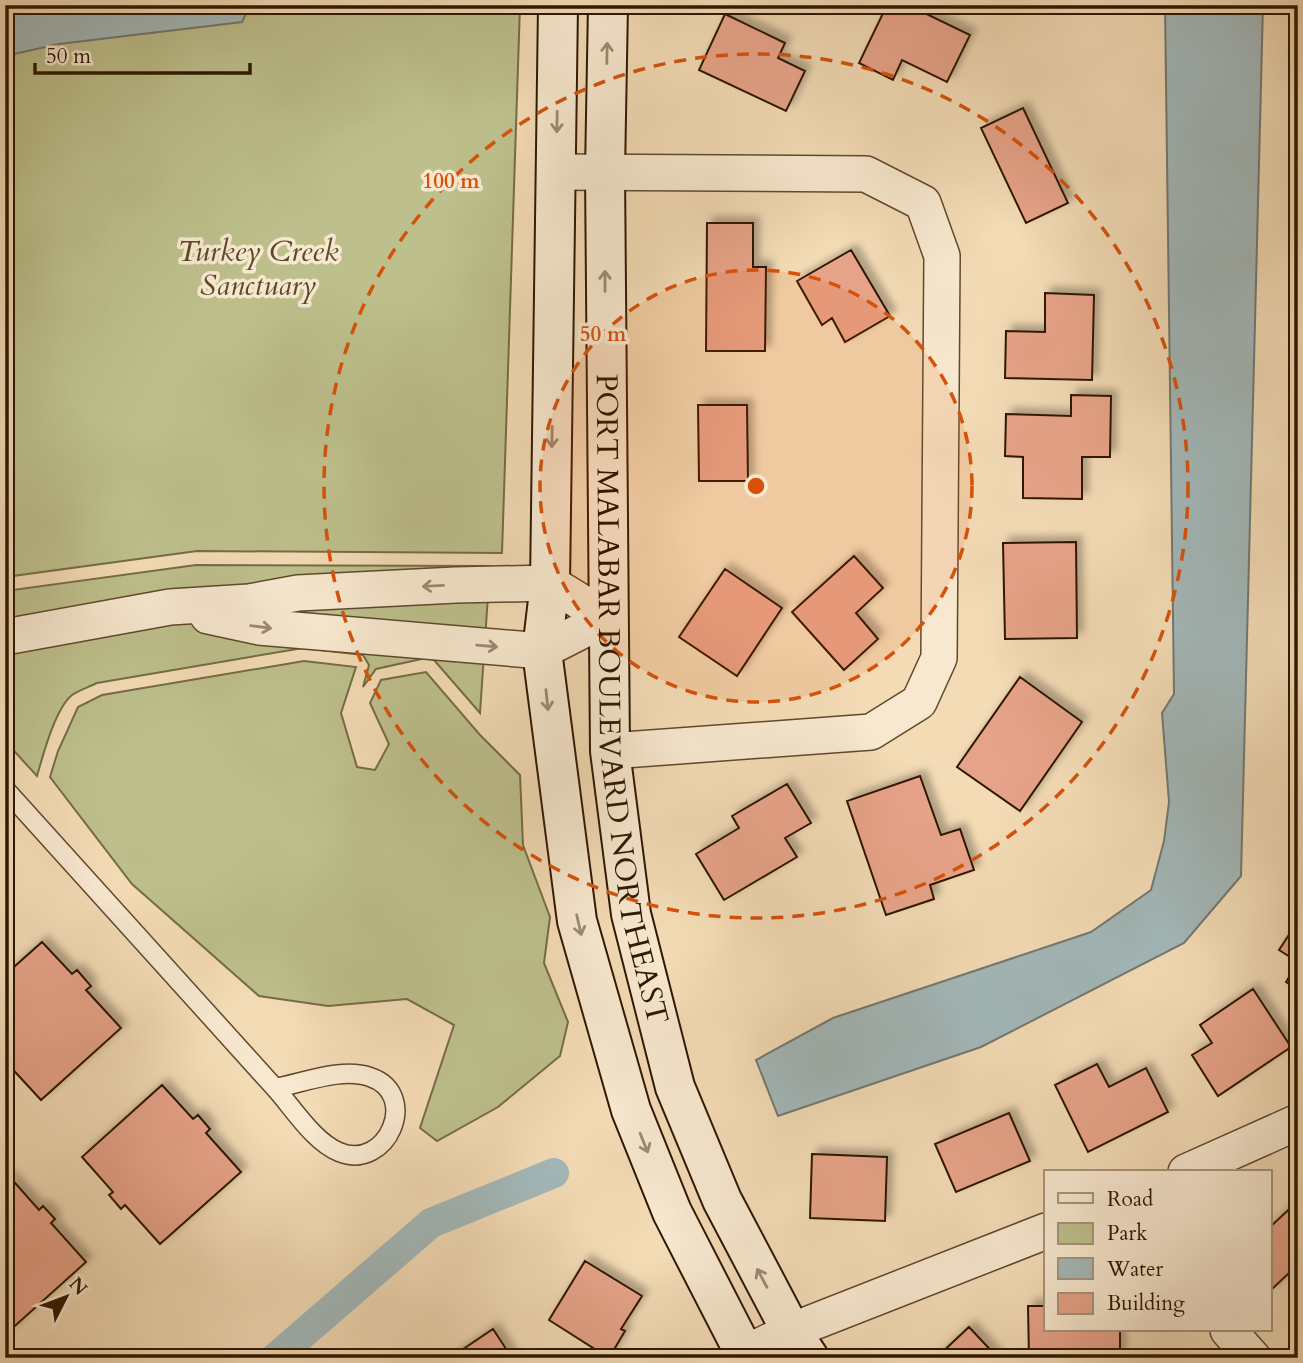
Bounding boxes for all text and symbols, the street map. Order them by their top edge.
scale bar [35,32,250,76]
text: 50 m [46,42,91,71]
one-way arrow [601,42,614,65]
one-way arrow [550,111,564,134]
text: 100 m [422,167,480,196]
park label: Turkey Creek Sanctuary [177,231,339,306]
one-way arrow [598,269,612,292]
text: 50 m [580,320,627,349]
street label: PORT MALABAR BOULEVARD NORTHEAST [586,373,678,1029]
one-way arrow [546,425,559,448]
centre of rings [744,474,768,498]
one-way arrow [422,580,445,593]
one-way arrow [249,621,272,634]
one-way arrow [476,640,498,653]
one-way arrow [541,688,554,711]
one-way arrow [573,913,586,936]
one-way arrow [639,1131,652,1153]
legend [1044,1170,1272,1332]
text: Road [1107,1185,1153,1214]
text: Park [1107,1219,1148,1248]
text: Water [1106,1255,1163,1284]
north arrow [32,1262,102,1332]
one-way arrow [755,1268,769,1288]
text: N [63,1271,93,1301]
text: Building [1107,1289,1185,1318]

